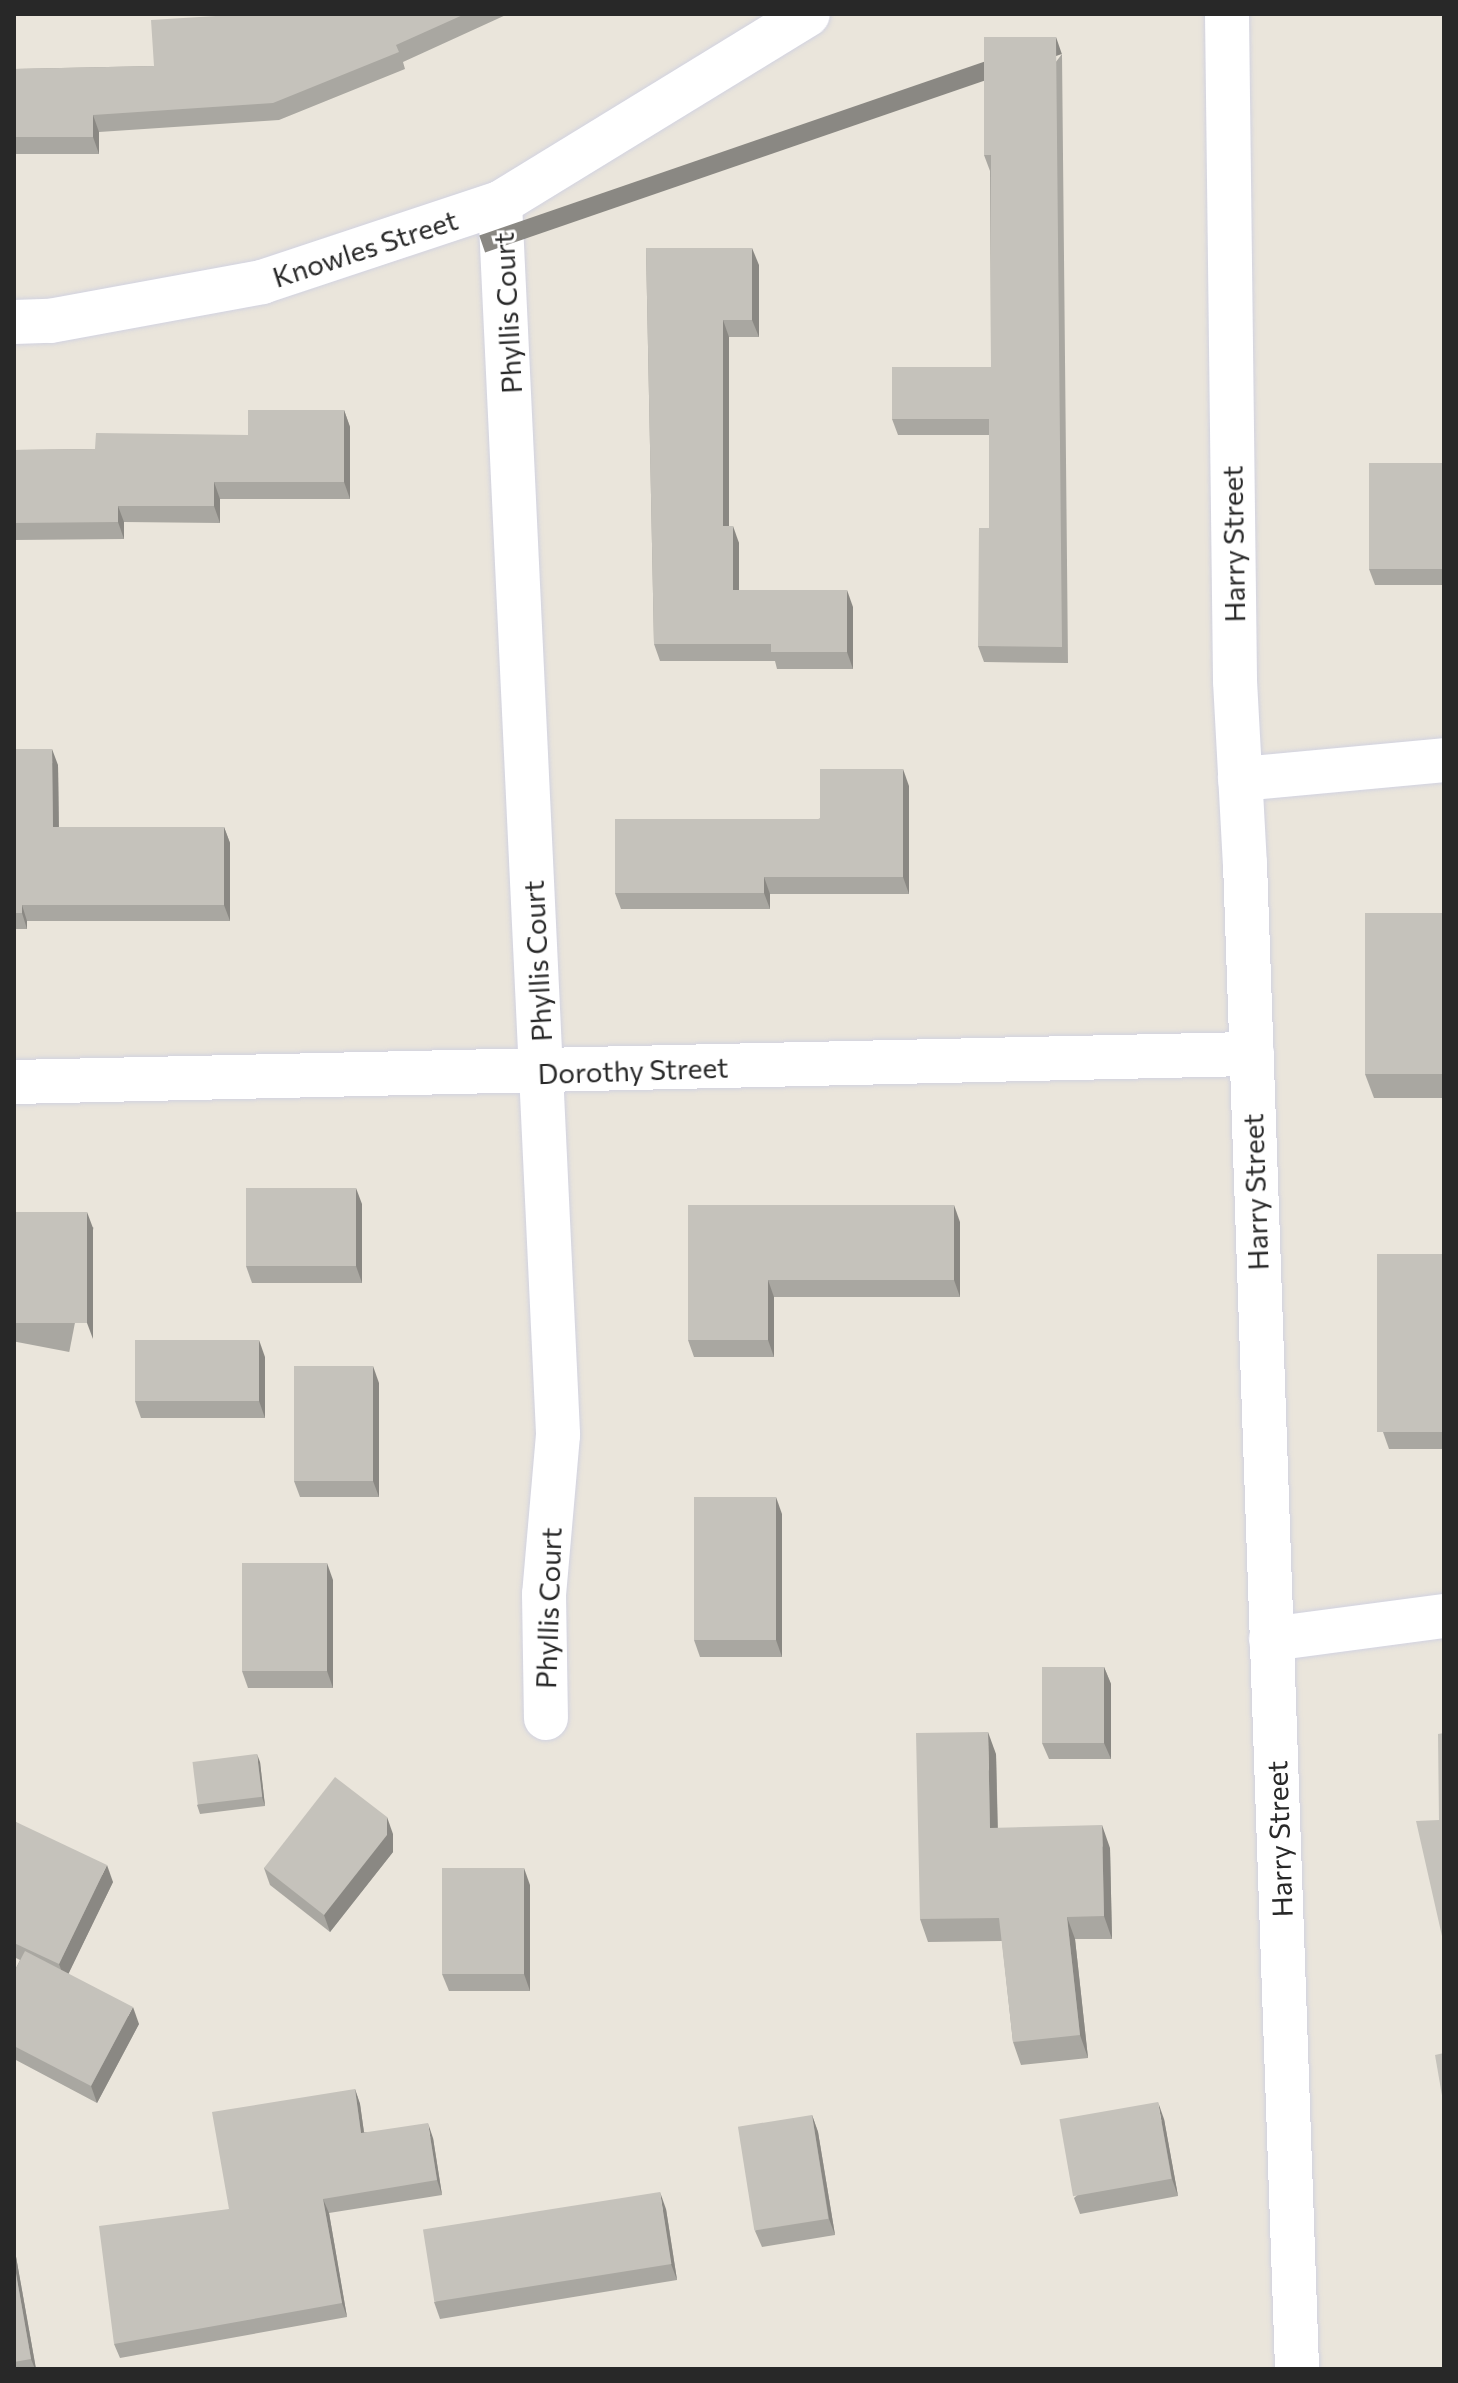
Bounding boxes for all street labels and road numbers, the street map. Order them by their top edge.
street label: Knowles Street [268,202,462,294]
street label: Phyllis Court [486,231,528,395]
street label: Harry Street [1215,465,1251,623]
street label: Phyllis Court [516,879,558,1043]
street label: Dorothy Street [537,1050,729,1090]
street label: Harry Street [1235,1113,1275,1271]
street label: Phyllis Court [528,1527,568,1689]
street label: Harry Street [1259,1760,1299,1918]

